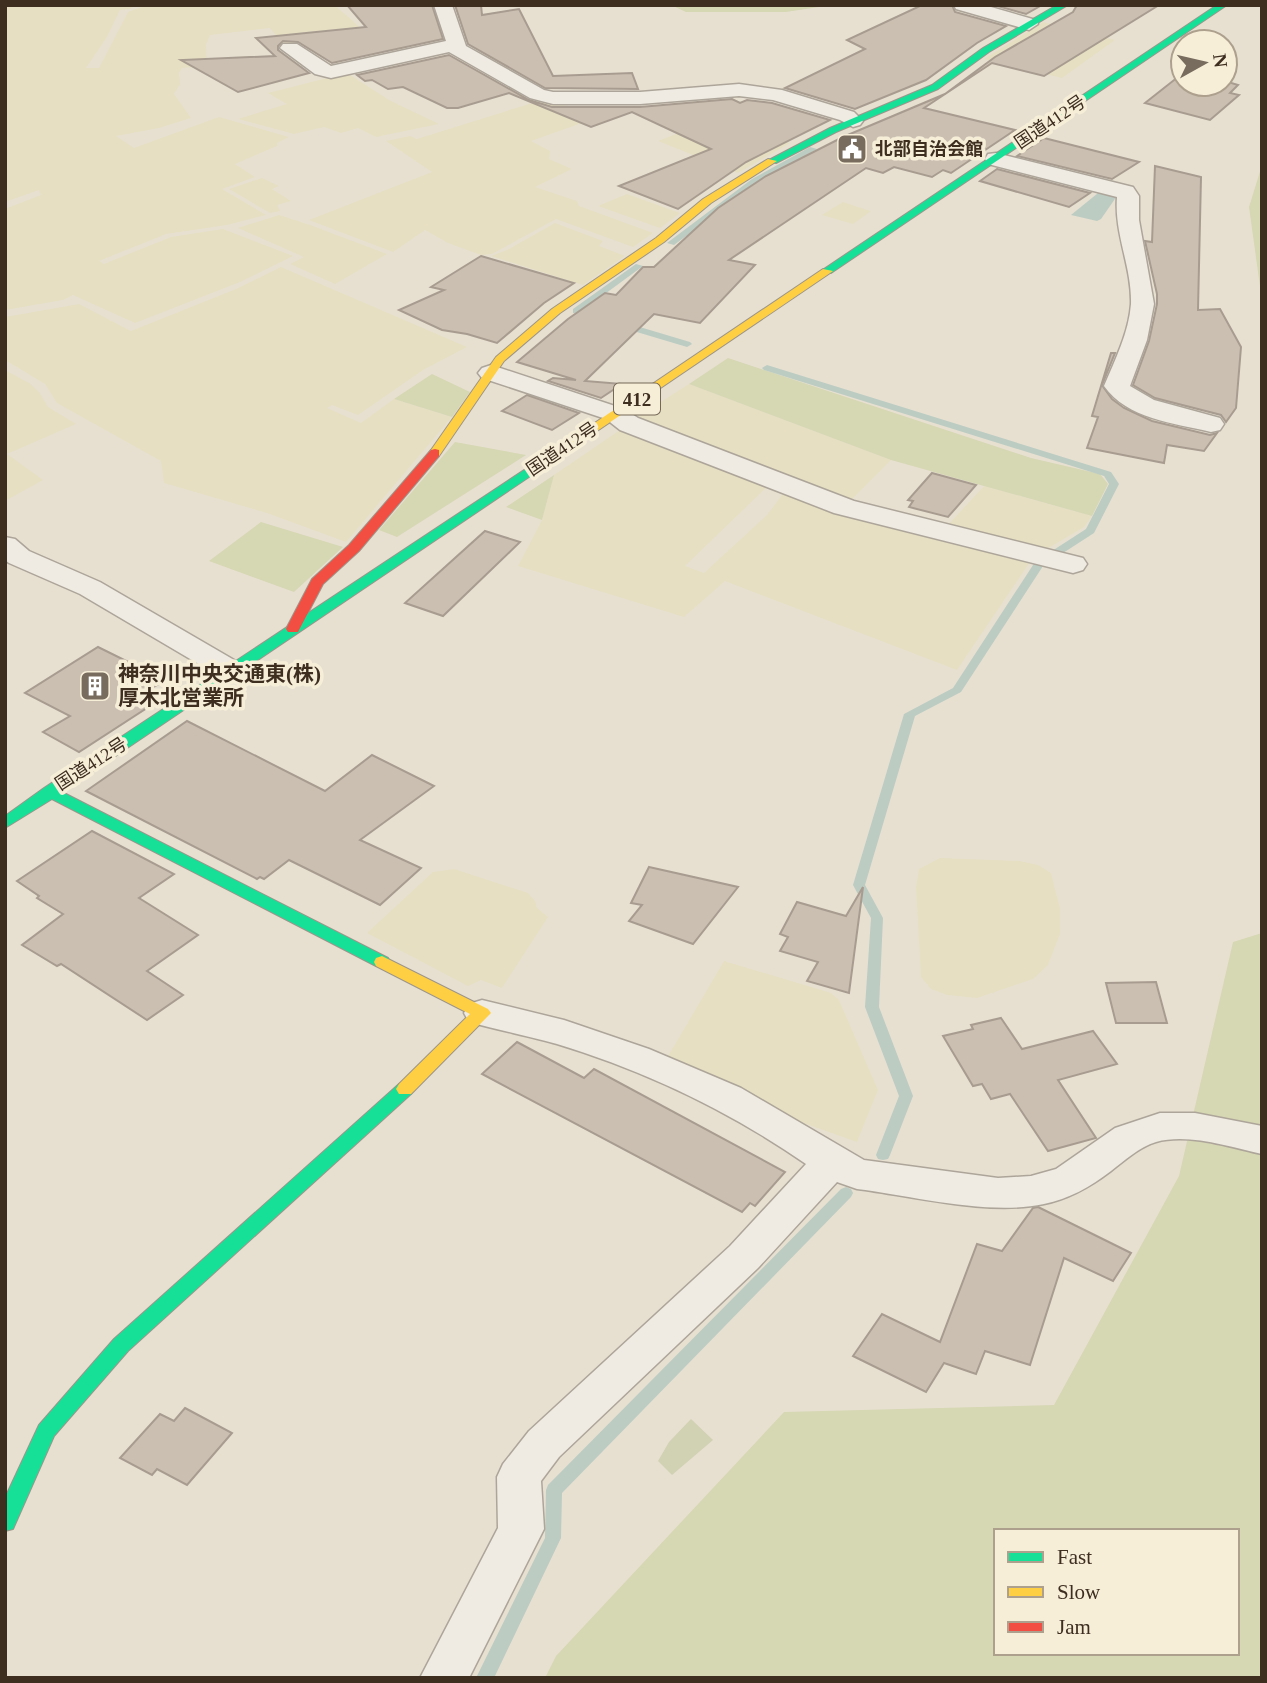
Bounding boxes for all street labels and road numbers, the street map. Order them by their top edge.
street label: 国道412号 [1011,91,1089,153]
road number: 412 [614,384,660,414]
street label: 国道412号 [523,418,601,480]
street label: 国道412号 [52,734,130,794]

